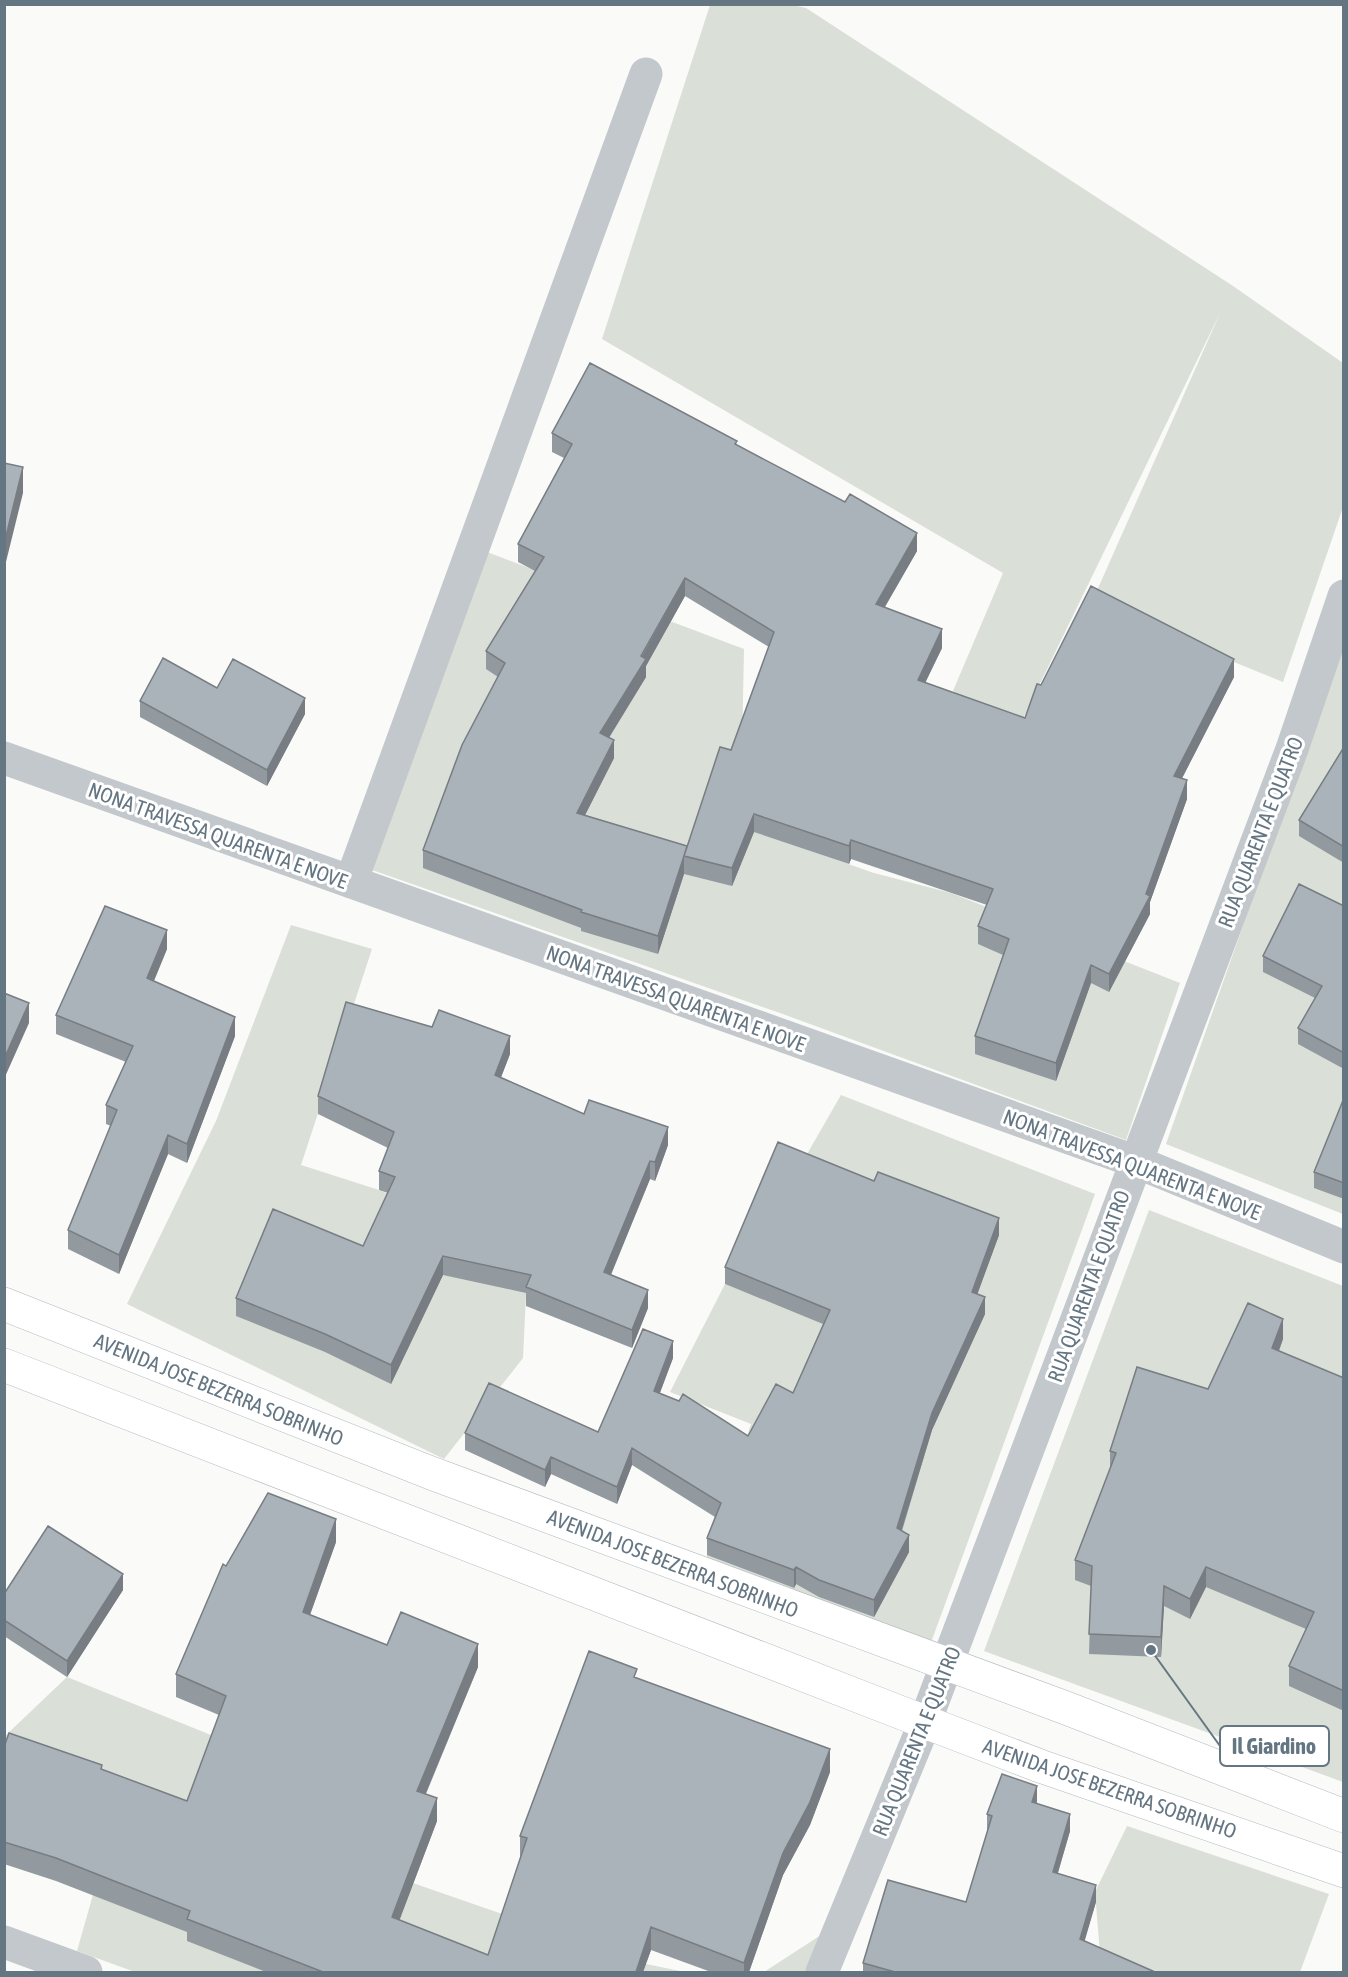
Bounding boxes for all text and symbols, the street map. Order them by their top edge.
street label: RUA QUARENTA E QUATRO [1213,733,1307,931]
street label: NONA TRAVESSA QUARENTA E NOVE [85,777,351,893]
street label: NONA TRAVESSA QUARENTA E NOVE [543,940,809,1056]
street label: NONA TRAVESSA QUARENTA E NOVE [1000,1104,1264,1224]
street label: RUA QUARENTA E QUATRO [1042,1187,1134,1385]
street label: AVENIDA JOSE BEZERRA SOBRINHO [91,1328,347,1450]
street label: AVENIDA JOSE BEZERRA SOBRINHO [544,1504,802,1622]
street label: RUA QUARENTA E QUATRO [867,1643,965,1839]
callout: Il Giardino [1220,1726,1329,1766]
street label: AVENIDA JOSE BEZERRA SOBRINHO [980,1733,1240,1843]
text: Il Giardino [1232,1733,1316,1759]

